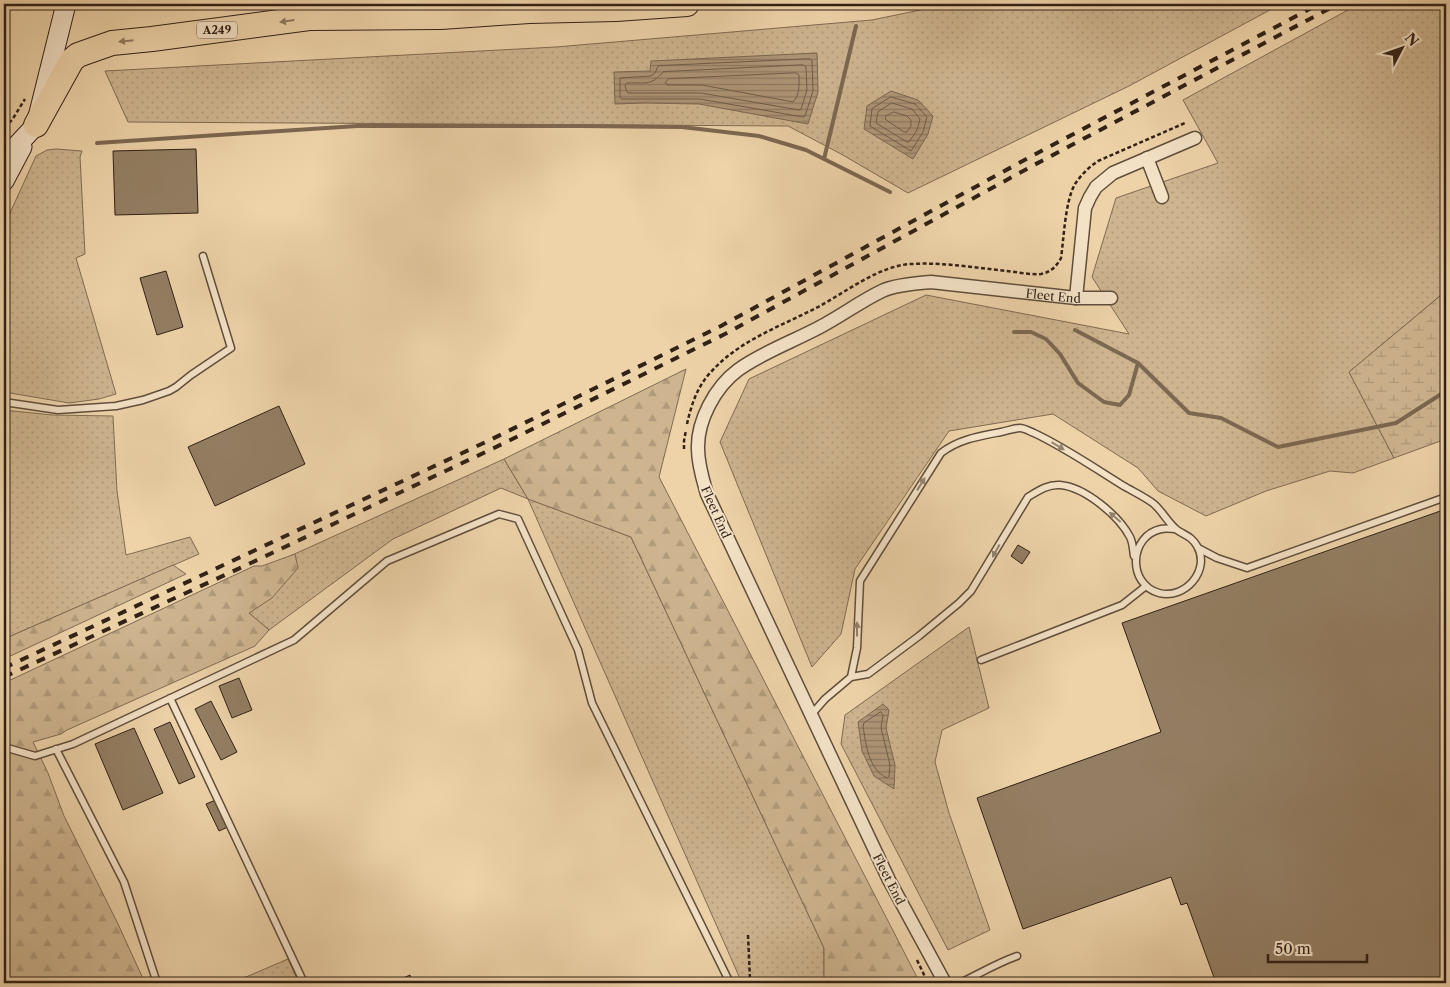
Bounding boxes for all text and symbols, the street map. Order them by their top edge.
one-way arrow [279,17,295,25]
road number: A249 [197,22,237,38]
north arrow [1378,22,1428,72]
text: N [1401,29,1423,50]
one-way arrow [118,37,134,45]
street label: Fleet End [1025,285,1081,306]
one-way arrow [1051,441,1064,450]
one-way arrow [917,478,926,491]
street label: Fleet End [698,484,734,541]
one-way arrow [1108,512,1121,523]
one-way arrow [992,543,1000,558]
one-way arrow [853,620,861,636]
street label: Fleet End [870,851,909,908]
scale bar [1268,932,1366,964]
text: 50 m [1275,939,1311,958]

